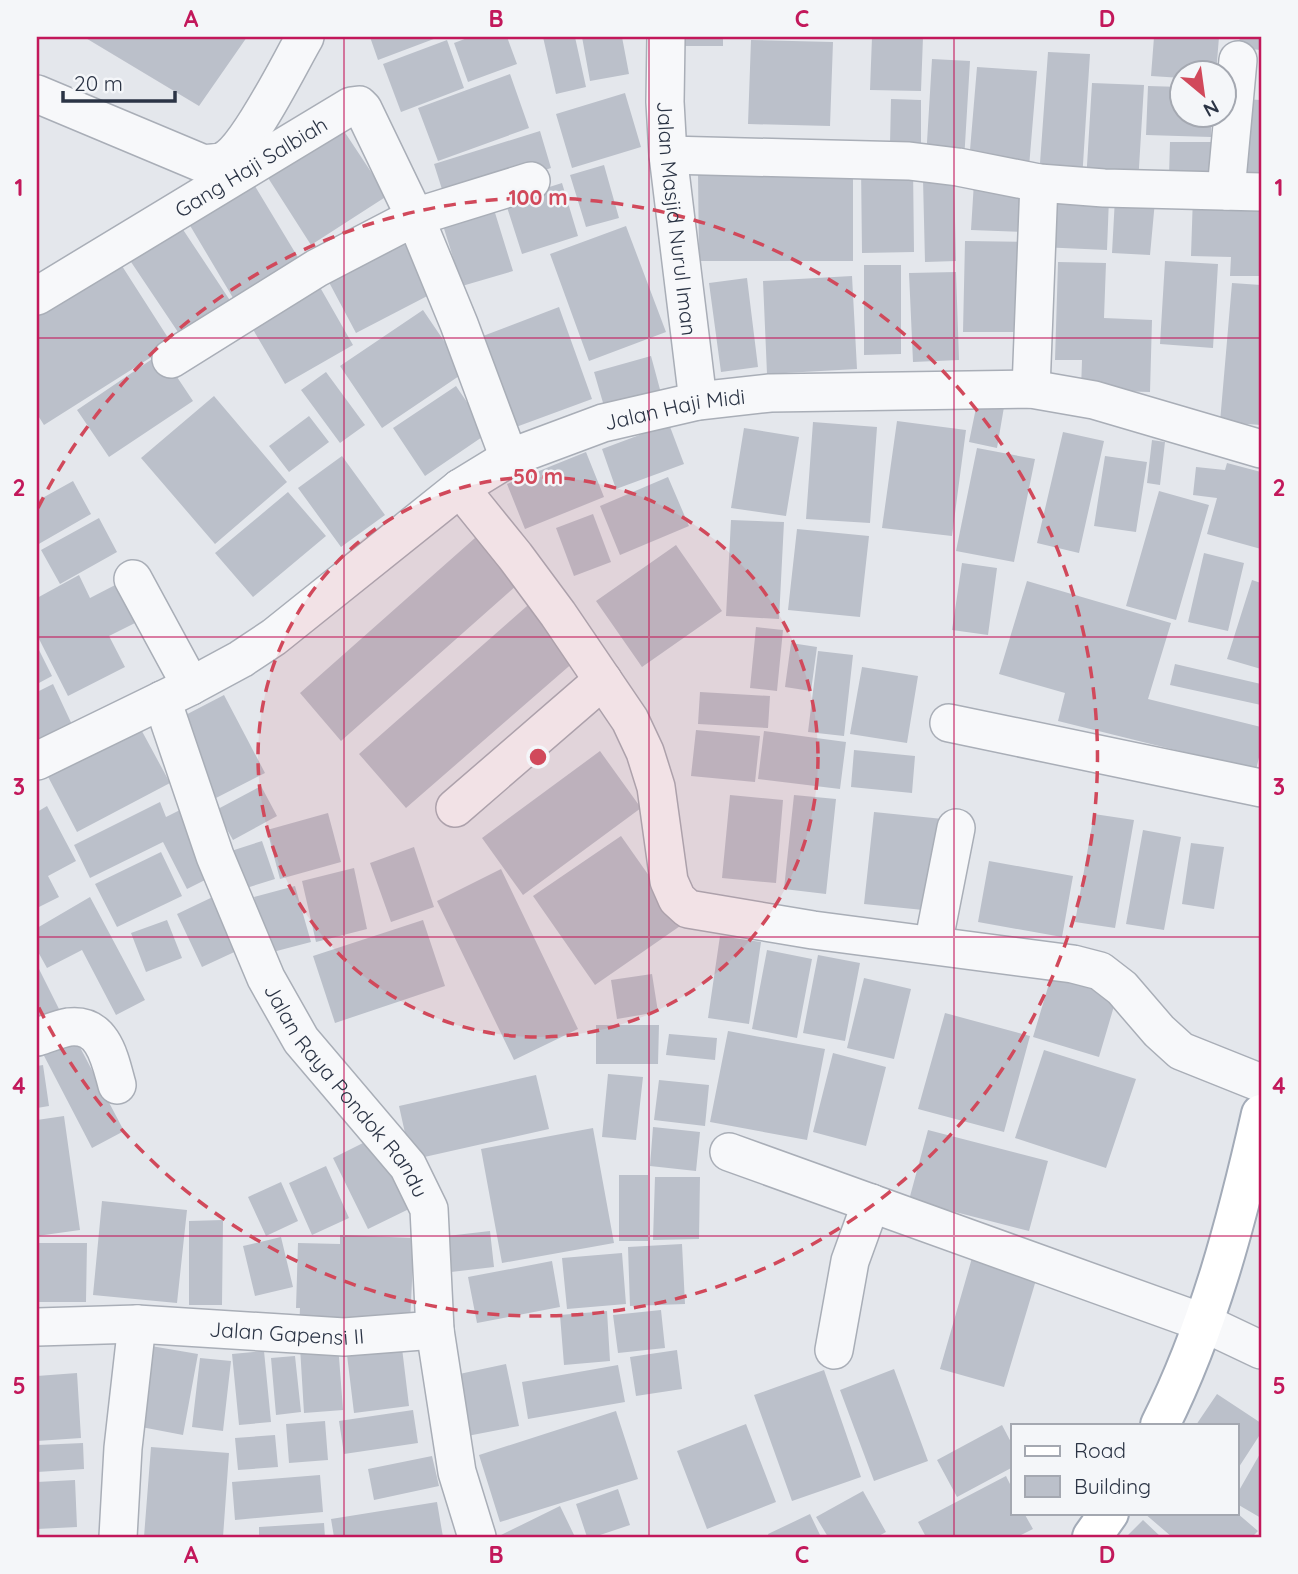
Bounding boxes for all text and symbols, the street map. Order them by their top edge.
text: A [184,4,199,33]
text: B [488,4,504,33]
text: C [795,4,809,33]
text: D [1099,4,1115,33]
scale bar [63,60,175,104]
north arrow [1168,60,1238,130]
text: 20 m [74,70,123,96]
text: N [1199,95,1223,123]
street label: Jalan Masjid Nurul Iman [652,100,703,337]
street label: Gang Haji Salbiah [170,110,332,223]
text: 1 [15,173,23,202]
text: 1 [1275,173,1283,202]
text: 100 m [508,184,568,210]
street label: Jalan Haji Midi [602,383,746,435]
text: 50 m [513,463,563,489]
text: 2 [12,473,26,502]
text: 2 [1272,473,1286,502]
centre of rings [526,745,550,769]
text: 3 [13,772,25,801]
text: 3 [1273,772,1285,801]
street label: Jalan Raya Pondok Randu [259,979,434,1201]
text: 4 [12,1071,26,1100]
text: 4 [1272,1071,1286,1100]
street label: Jalan Gapensi II [208,1316,365,1350]
text: 5 [12,1371,26,1400]
text: 5 [1272,1371,1286,1400]
legend [1011,1424,1238,1514]
text: Road [1074,1437,1126,1463]
text: Building [1074,1473,1151,1499]
text: A [184,1540,199,1569]
text: B [488,1540,504,1569]
text: C [795,1540,809,1569]
text: D [1099,1540,1115,1569]

